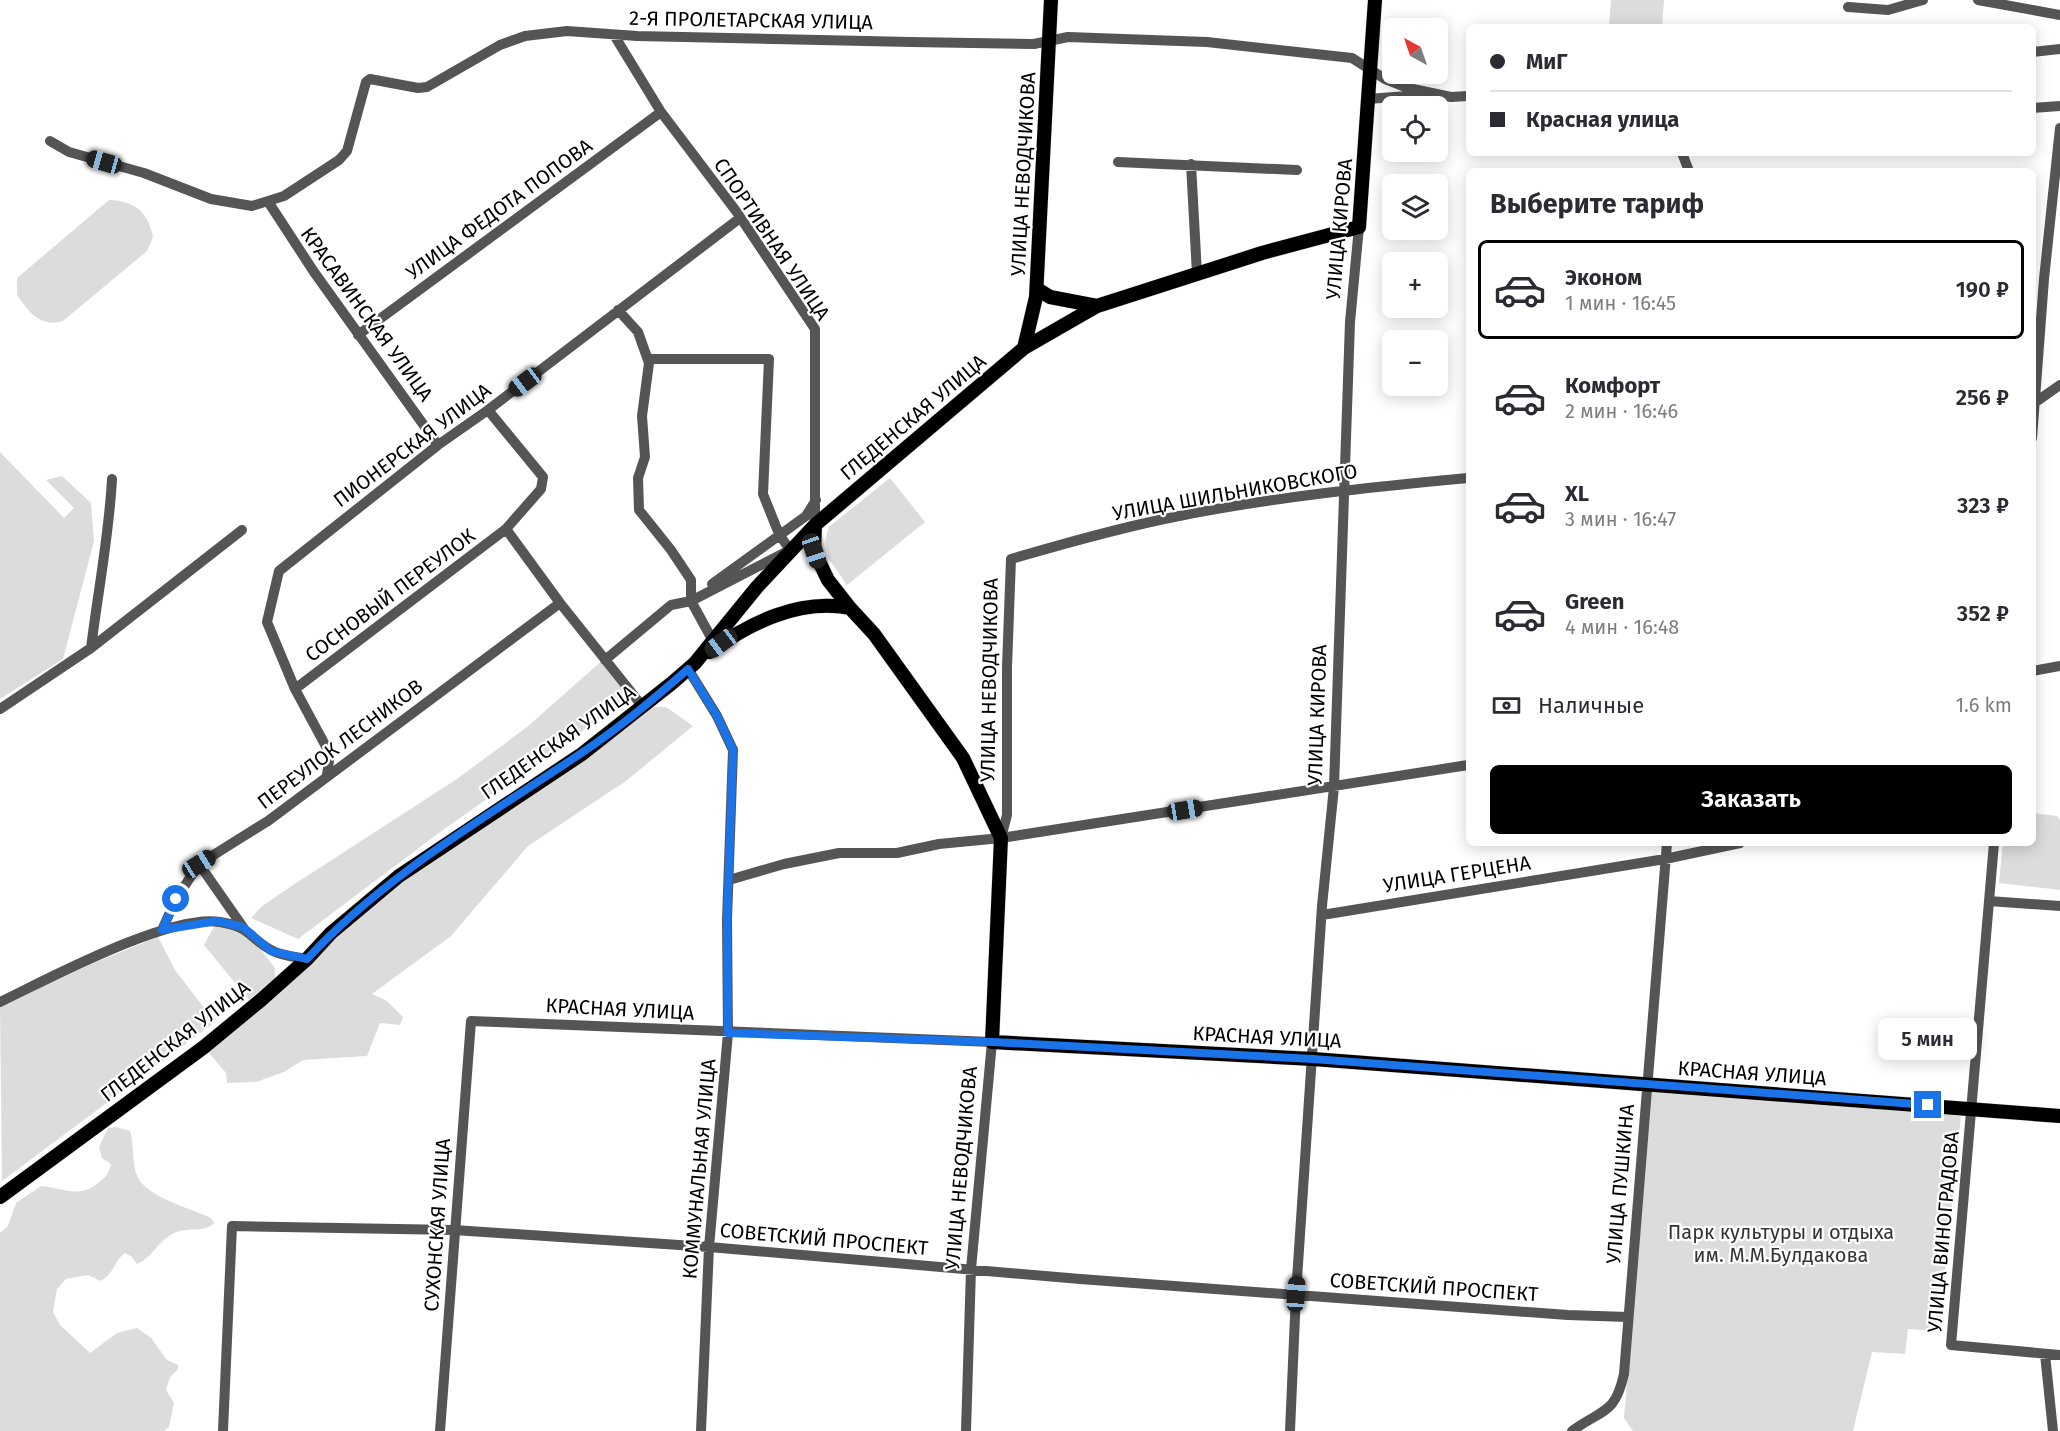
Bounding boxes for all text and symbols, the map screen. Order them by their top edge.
street label: 2-Я ПРОЛЕТАРСКАЯ УЛИЦА [629,6,874,34]
north arrow [1382,18,1448,84]
map controls [1382,18,1448,396]
text: МиГ [1526,48,1568,75]
street label: УЛИЦА НЕВОДЧИКОВА [1006,71,1040,277]
button: locate [1382,96,1448,162]
text: Красная улица [1526,106,1679,133]
street label: УЛИЦА ФЕДОТА ПОПОВА [401,133,597,285]
car [84,148,124,176]
street label: СПОРТИВНАЯ УЛИЦА [709,153,835,325]
street label: УЛИЦА КИРОВА [1321,157,1357,301]
button: layers [1382,174,1448,240]
text: Выберите тариф [1490,188,1704,220]
street label: КРАСАВИНСКАЯ УЛИЦА [296,222,439,406]
button: + [1382,252,1448,318]
icon: car [1493,263,1547,317]
text: Эконом [1565,264,1642,291]
text: 190 ₽ [1956,276,2009,303]
text: 1 мин · 16:45 [1565,291,1676,315]
button: − [1382,330,1448,396]
street label: ГЛЕДЕНСКАЯ УЛИЦА [835,349,991,485]
car [505,364,545,400]
icon: car [1493,371,1547,425]
text: Комфорт [1565,372,1660,399]
street label: ПИОНЕРСКАЯ УЛИЦА [329,378,496,512]
text: 256 ₽ [1956,384,2009,411]
text: 2 мин · 16:46 [1565,399,1678,423]
street label: УЛИЦА ШИЛЬНИКОВСКОГО [1111,459,1359,525]
icon: car [1493,479,1547,533]
text: XL [1565,480,1589,507]
text: 323 ₽ [1957,492,2009,519]
text: 3 мин · 16:47 [1565,507,1676,531]
street label: СОСНОВЫЙ ПЕРЕУЛОК [300,523,480,667]
car [800,531,828,571]
street label: УЛИЦА НЕВОДЧИКОВА [975,577,1003,782]
icon: car [1493,587,1547,641]
text: Green [1565,588,1624,615]
text: 352 ₽ [1957,600,2009,627]
text: 4 мин · 16:48 [1565,615,1679,639]
car [701,625,741,661]
street label: УЛИЦА КИРОВА [1303,643,1331,786]
street label: ПЕРЕУЛОК ЛЕСНИКОВ [253,674,427,814]
street label: ГЛЕДЕНСКАЯ УЛИЦА [476,679,640,804]
icon: cash [1490,689,1523,722]
text: Наличные [1538,692,1644,719]
text: 1.6 km [1955,693,2012,717]
button: Заказать [1490,765,2012,834]
car [1166,798,1204,822]
car [179,847,219,881]
street label: УЛИЦА ГЕРЦЕНА [1382,850,1533,897]
route start [162,885,189,912]
street label: ГЛЕДЕНСКАЯ УЛИЦА [95,975,255,1107]
street label: КРАСНАЯ УЛИЦА [545,993,696,1025]
callout: 5 мин [1878,1018,1978,1060]
street label: КРАСНАЯ УЛИЦА [1192,1021,1343,1053]
text: 5 мин [1901,1027,1954,1051]
street label: КРАСНАЯ УЛИЦА [1677,1056,1828,1090]
street label: КОММУНАЛЬНАЯ УЛИЦА [677,1057,721,1280]
street label: УЛИЦА НЕВОДЧИКОВА [940,1065,982,1271]
route end [1914,1091,1941,1118]
street label: УЛИЦА ПУШКИНА [1601,1102,1639,1265]
street label: УЛИЦА ВИНОГРАДОВА [1922,1130,1964,1334]
street label: СУХОНСКАЯ УЛИЦА [419,1137,455,1312]
street label: СОВЕТСКИЙ ПРОСПЕКТ [719,1218,930,1260]
park label: Парк культуры и отдыха им. М.М.Булдакова [1668,1220,1894,1267]
street label: СОВЕТСКИЙ ПРОСПЕКТ [1329,1268,1540,1306]
car [1286,1275,1306,1313]

